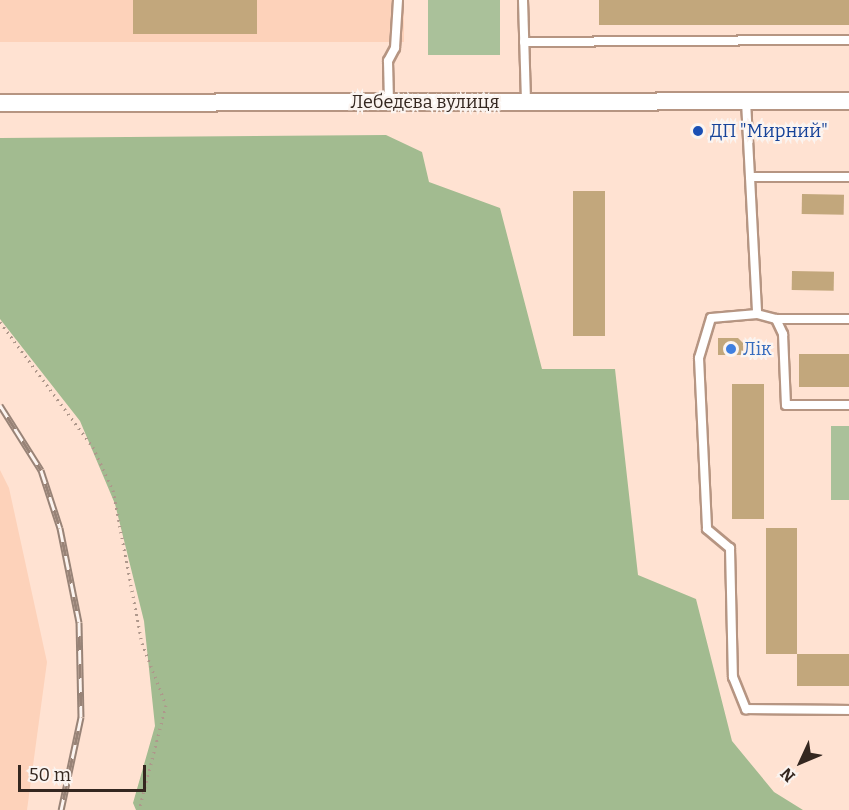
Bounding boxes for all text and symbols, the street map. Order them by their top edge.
street label: Лебедєва вулиця [351,91,499,113]
place label: ДП "Мирний" [710,120,828,142]
marker: ДП "Мирний" [691,124,705,138]
place label: Лік [743,338,772,360]
marker: Лік [724,342,738,356]
north arrow [771,732,831,792]
scale bar [21,753,148,791]
text: 50 m [29,764,71,786]
text: N [777,764,799,786]

